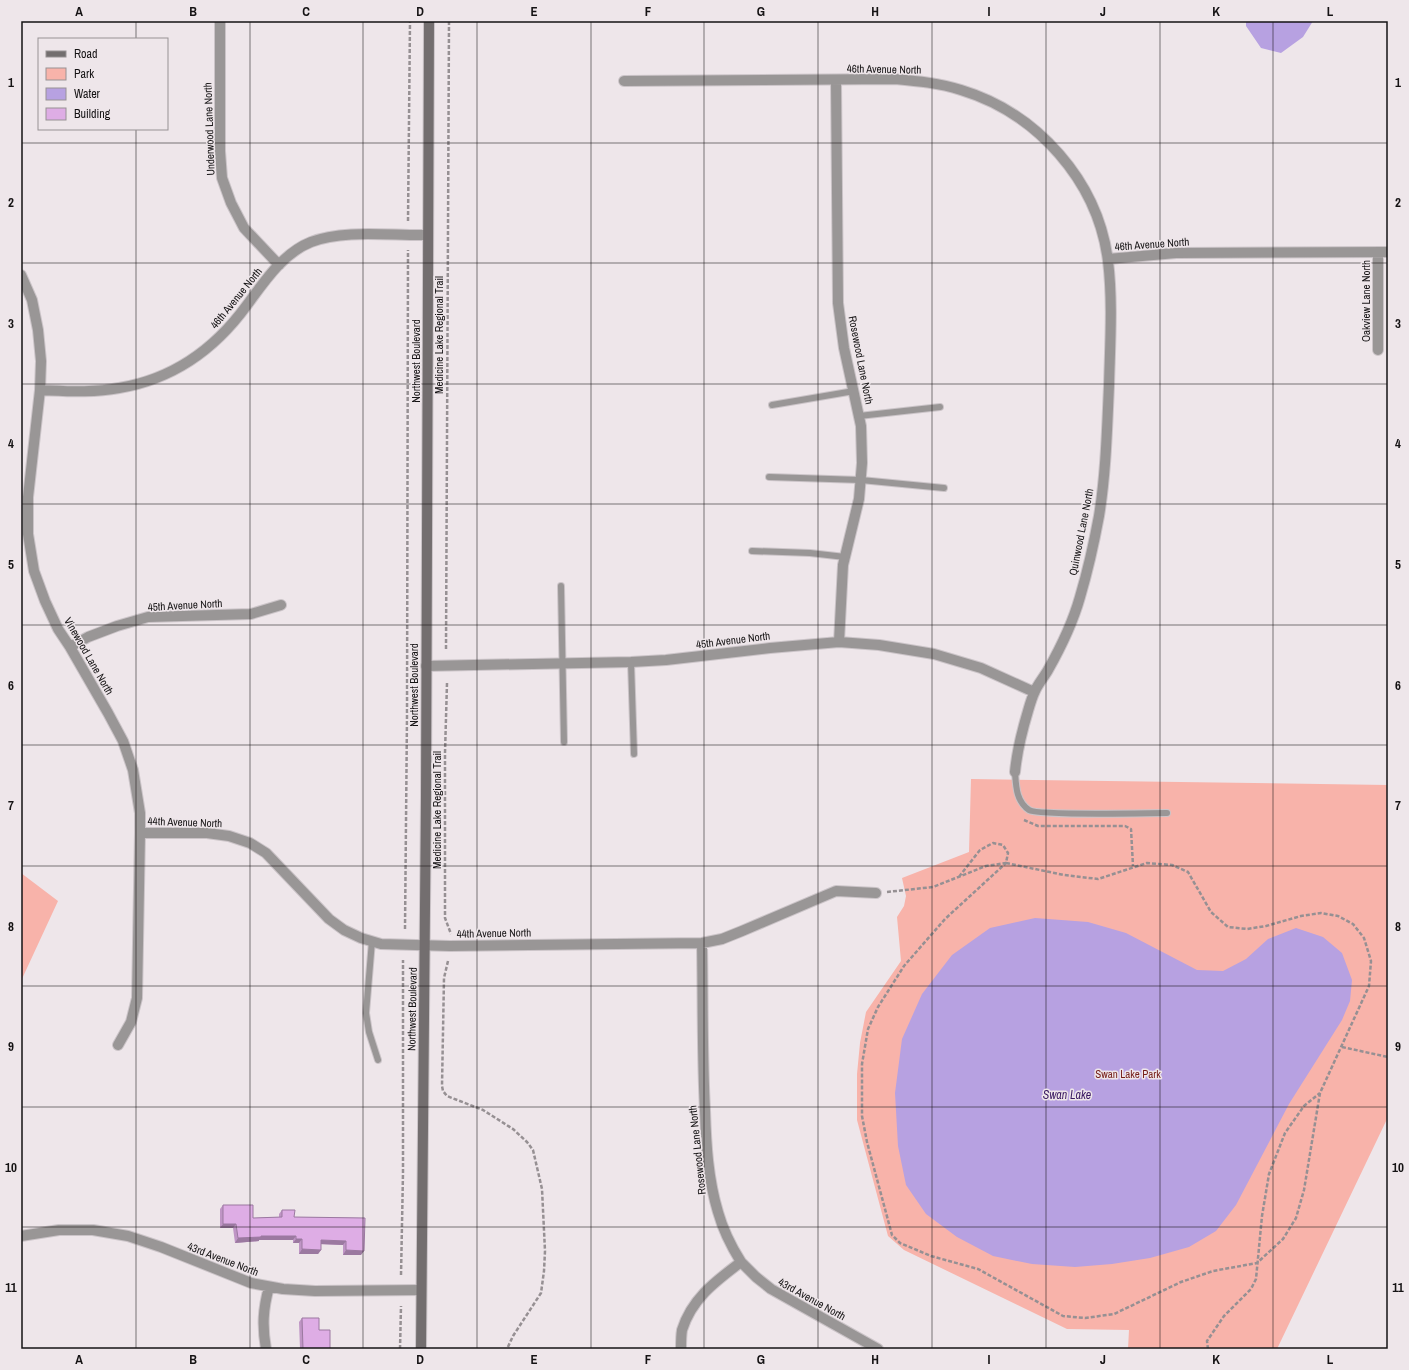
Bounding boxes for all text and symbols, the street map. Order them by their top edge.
text: A [75,3,83,20]
text: B [189,3,197,20]
text: C [302,3,310,20]
text: D [416,3,424,20]
text: E [530,3,538,20]
text: F [645,3,652,20]
text: G [757,3,765,20]
text: H [871,3,879,20]
text: I [988,3,991,20]
text: J [1100,3,1106,20]
text: K [1212,3,1220,20]
text: L [1327,3,1334,20]
legend [38,38,168,130]
text: Road [74,46,98,62]
street label: 46th Avenue North [847,61,921,77]
text: Park [74,66,94,82]
text: 1 [8,74,14,91]
text: 1 [1395,74,1401,91]
street label: Underwood Lane North [200,82,218,176]
text: Water [74,86,101,102]
text: Building [74,106,111,122]
text: 2 [8,194,14,211]
text: 2 [1395,194,1401,211]
street label: 46th Avenue North [1114,234,1190,254]
street label: Oakview Lane North [1359,260,1373,342]
street label: 46th Avenue North [207,265,265,331]
street label: Medicine Lake Regional Trail [432,276,446,394]
text: 3 [8,315,14,332]
street label: Rosewood Lane North [846,315,876,405]
text: 3 [1395,315,1401,332]
street label: Northwest Boulevard [409,319,423,403]
text: 4 [8,435,14,452]
text: 4 [1395,435,1401,452]
street label: Quinwood Lane North [1066,487,1096,577]
text: 5 [8,556,14,573]
text: 5 [1395,556,1401,573]
street label: 45th Avenue North [147,596,223,614]
street label: Vinewood Lane North [61,615,117,697]
street label: 45th Avenue North [695,629,771,651]
street label: Northwest Boulevard [407,643,421,727]
text: 6 [8,677,14,694]
text: 6 [1395,677,1401,694]
street label: Medicine Lake Regional Trail [430,751,444,869]
text: 7 [8,797,14,814]
text: 7 [1395,797,1401,814]
street label: 44th Avenue North [147,814,223,830]
text: 8 [8,918,14,935]
text: 8 [1395,918,1401,935]
street label: 44th Avenue North [457,925,531,941]
street label: Northwest Boulevard [404,967,420,1051]
text: 9 [8,1038,14,1055]
text: 9 [1395,1038,1401,1055]
park label: Swan Lake Park [1095,1067,1161,1081]
water label: Swan Lake [1043,1087,1092,1103]
street label: Rosewood Lane North [685,1105,709,1195]
text: 10 [5,1159,17,1176]
text: 10 [1392,1159,1404,1176]
street label: 43rd Avenue North [185,1239,261,1279]
street label: 43rd Avenue North [776,1275,848,1323]
text: 11 [5,1279,17,1296]
text: 11 [1392,1279,1404,1296]
text: A [75,1351,83,1368]
text: B [189,1351,197,1368]
text: C [302,1351,310,1368]
text: D [416,1351,424,1368]
text: E [530,1351,538,1368]
text: F [645,1351,652,1368]
text: G [757,1351,765,1368]
text: H [871,1351,879,1368]
text: I [988,1351,991,1368]
text: J [1100,1351,1106,1368]
text: K [1212,1351,1220,1368]
text: L [1327,1351,1334,1368]

